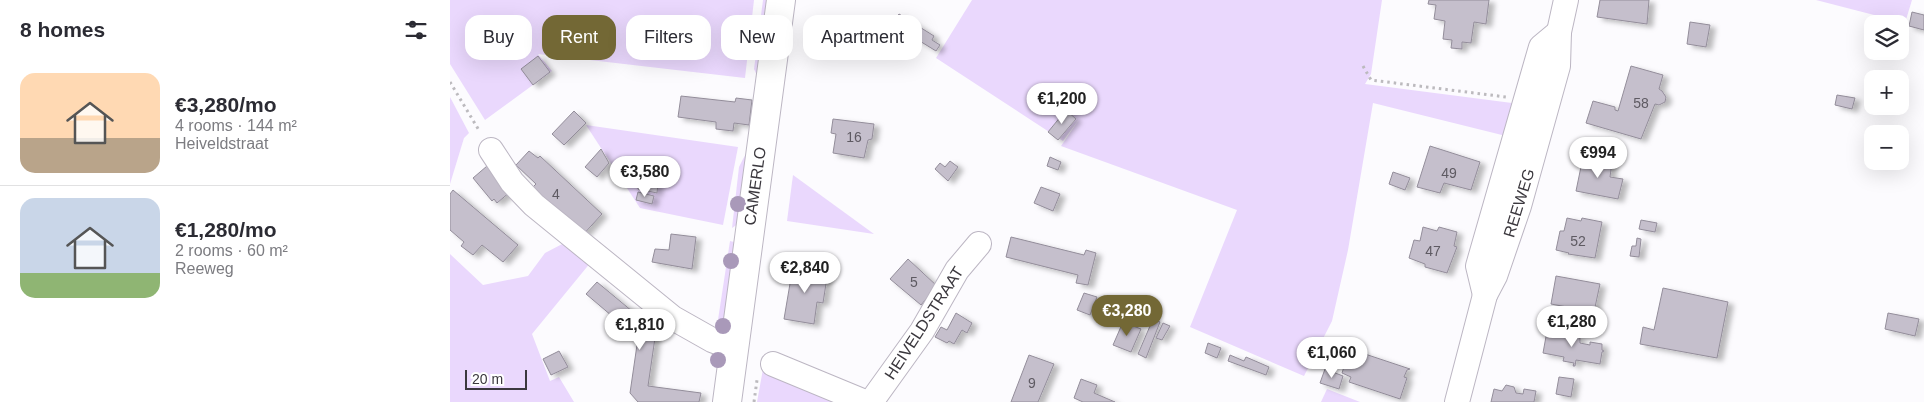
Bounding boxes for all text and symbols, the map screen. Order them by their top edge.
chip: Buy [465,15,532,60]
chip: Rent [542,15,616,60]
chip: Filters [626,15,711,60]
chip: New [721,15,793,60]
chip: Apartment [803,15,922,60]
map controls [1864,15,1909,170]
button: layers [1864,15,1909,60]
icon: filters [402,16,430,44]
text: 8 homes [20,18,105,41]
button: + [1864,70,1909,115]
pin: €1,200 [1021,82,1103,125]
text: €1,200 [1038,90,1086,107]
icon: home [60,93,120,153]
text: €3,280/mo [175,93,277,116]
house number: 58 [1633,95,1649,111]
text: 4 rooms · 144 m² [175,117,297,134]
button: − [1864,125,1909,170]
house number: 16 [846,129,862,145]
text: Heiveldstraat [175,135,268,152]
pin: €994 [1568,136,1628,179]
text: €994 [1580,144,1616,161]
street label: CAMERLO [741,146,769,226]
pin: €3,580 [604,156,686,198]
text: €3,580 [621,163,669,180]
house number: 49 [1441,165,1457,181]
street label: REEWEG [1500,167,1538,239]
house number: 4 [552,186,560,202]
icon: home [60,218,120,278]
text: €1,280/mo [175,218,277,241]
house number: 52 [1570,233,1586,249]
text: 2 rooms · 60 m² [175,242,288,259]
house number: 47 [1425,243,1441,259]
pin: €2,840 [764,252,846,294]
text: €2,840 [781,259,829,276]
text: Reeweg [175,260,234,277]
street label: HEIVELDSTRAAT [881,264,967,382]
house number: 5 [910,274,918,290]
pin: €3,280 [1086,294,1168,337]
text: €3,280 [1103,302,1151,319]
pin: €1,280 [1531,306,1613,348]
pin: €1,810 [599,308,681,351]
text: €1,280 [1548,313,1596,330]
text: €1,810 [616,316,664,333]
pin: €1,060 [1291,336,1373,379]
text: €1,060 [1308,344,1356,361]
scale bar [465,367,528,390]
text: 20 m [472,371,503,387]
house number: 9 [1028,375,1036,391]

